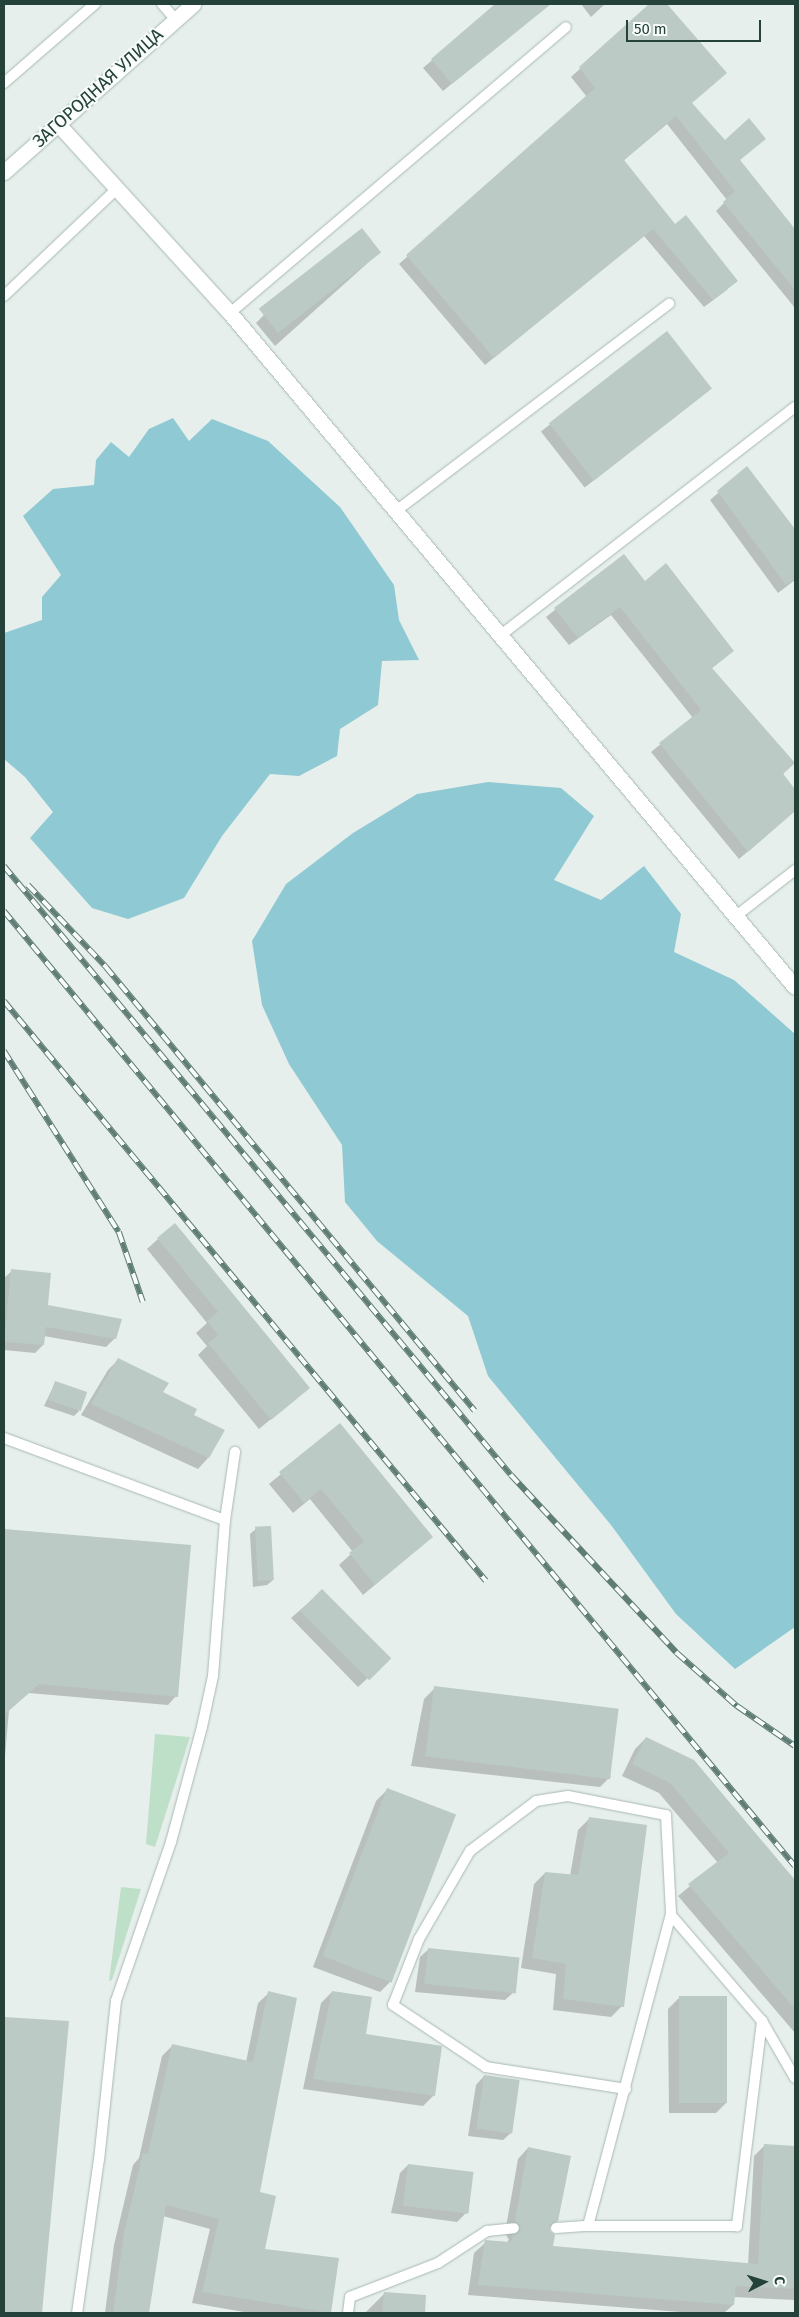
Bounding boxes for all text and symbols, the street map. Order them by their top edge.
scale bar [629,10,764,42]
text: 50 m [634,20,667,38]
street label: ЗАГОРОДНАЯ УЛИЦА [28,24,168,152]
north arrow [739,2257,789,2307]
text: С [771,2276,788,2285]

